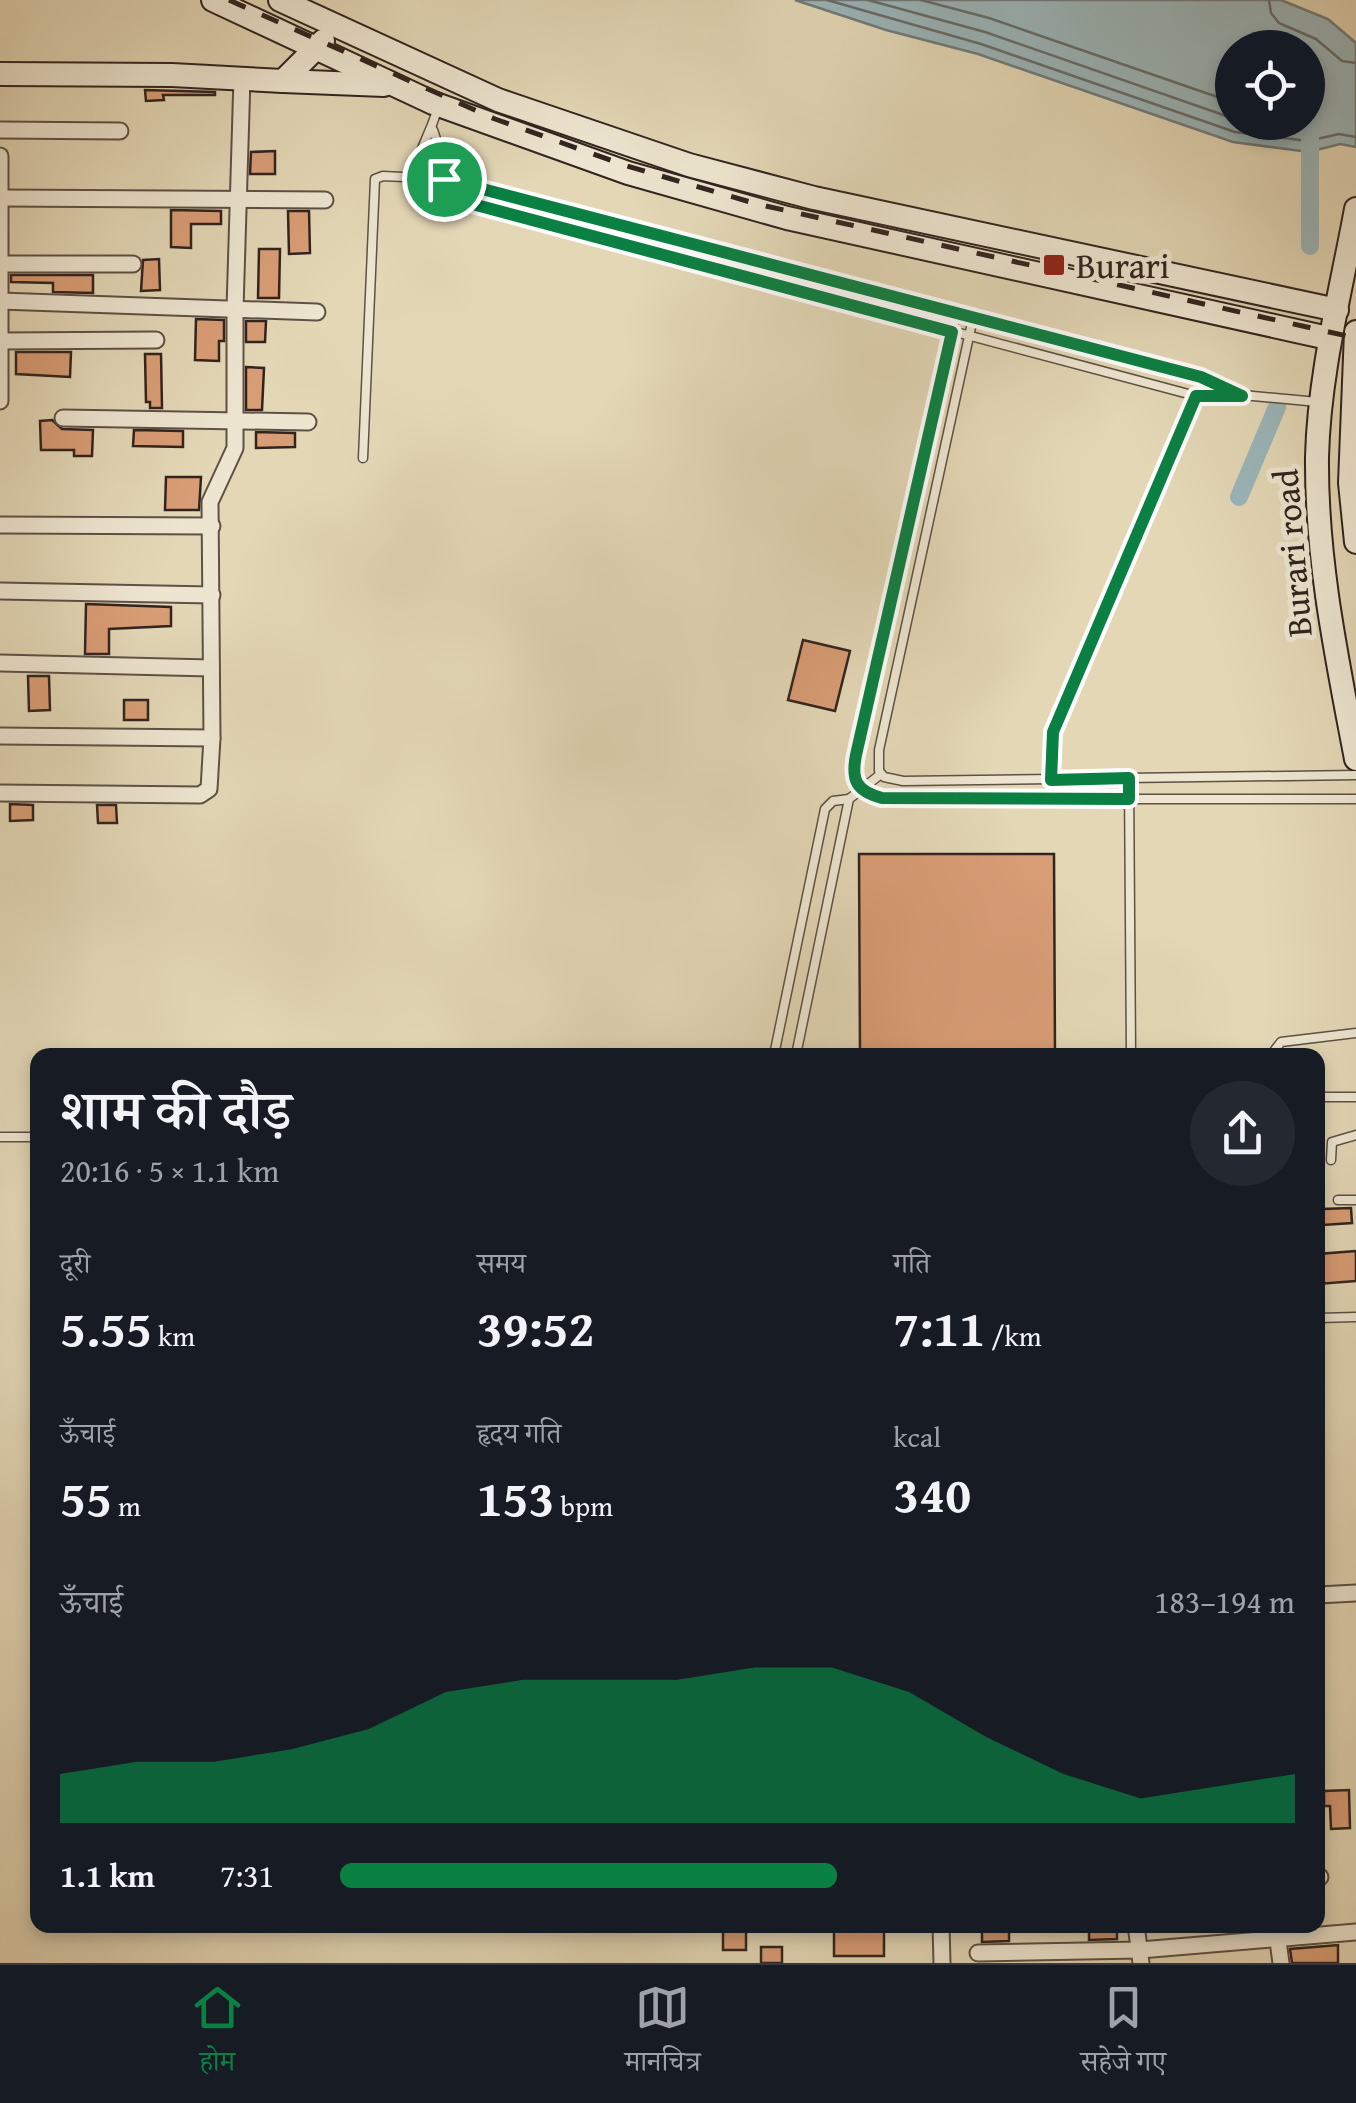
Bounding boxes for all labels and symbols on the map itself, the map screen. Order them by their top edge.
pin [402,137,487,222]
place label: Burari [1076,240,1170,291]
marker: Burari [1041,252,1067,278]
street label: Burari road [1259,467,1325,639]

